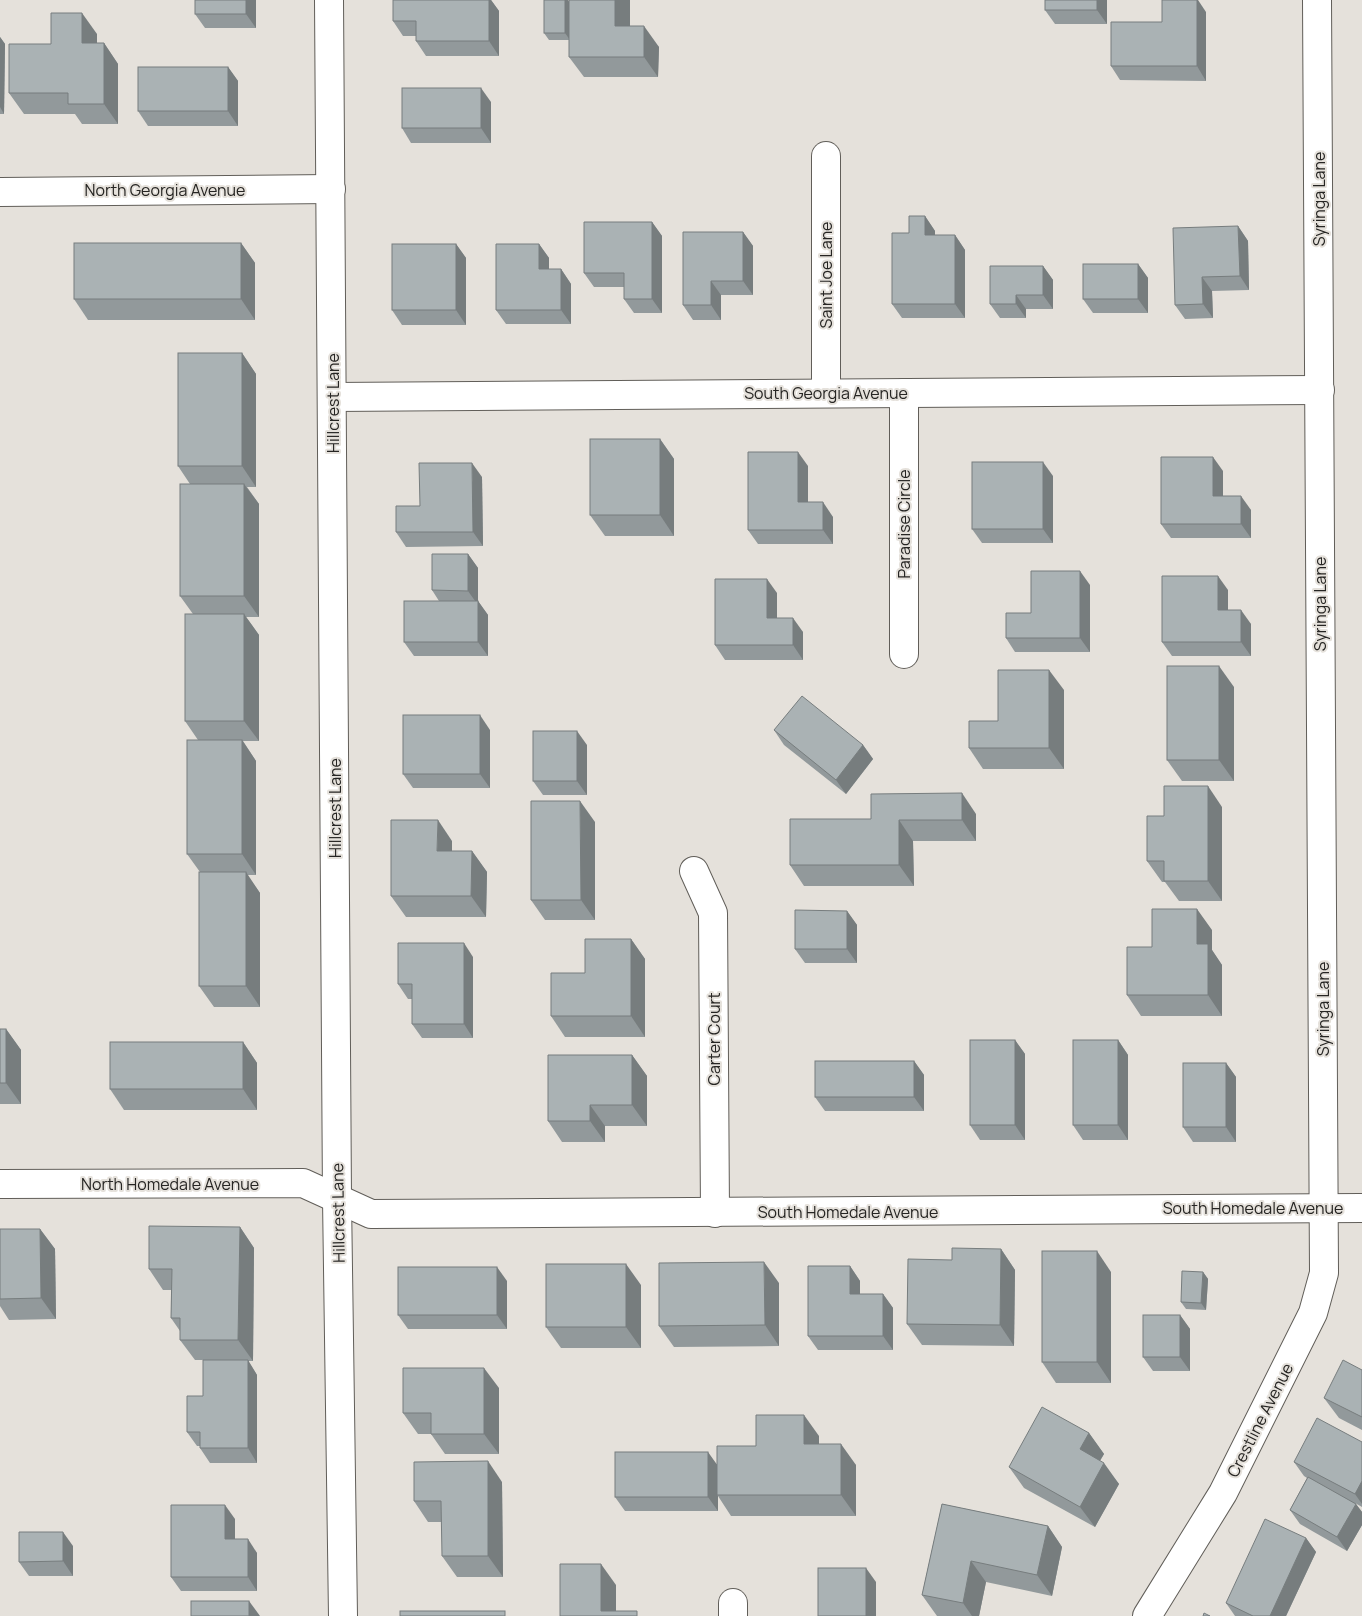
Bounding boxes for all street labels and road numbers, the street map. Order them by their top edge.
street label: Syringa Lane [1308,152,1330,246]
street label: North Georgia Avenue [85,179,245,201]
street label: Saint Joe Lane [815,222,837,328]
street label: Hillcrest Lane [322,353,344,453]
street label: South Georgia Avenue [744,382,908,404]
street label: Paradise Circle [893,469,915,579]
street label: Syringa Lane [1309,557,1331,651]
street label: Hillcrest Lane [324,758,346,858]
street label: Syringa Lane [1312,962,1334,1056]
street label: Carter Court [703,992,725,1086]
street label: Hillcrest Lane [326,1163,350,1263]
street label: North Homedale Avenue [81,1173,259,1195]
street label: South Homedale Avenue [1163,1197,1343,1219]
street label: South Homedale Avenue [758,1201,938,1223]
street label: Crestline Avenue [1222,1359,1298,1481]

